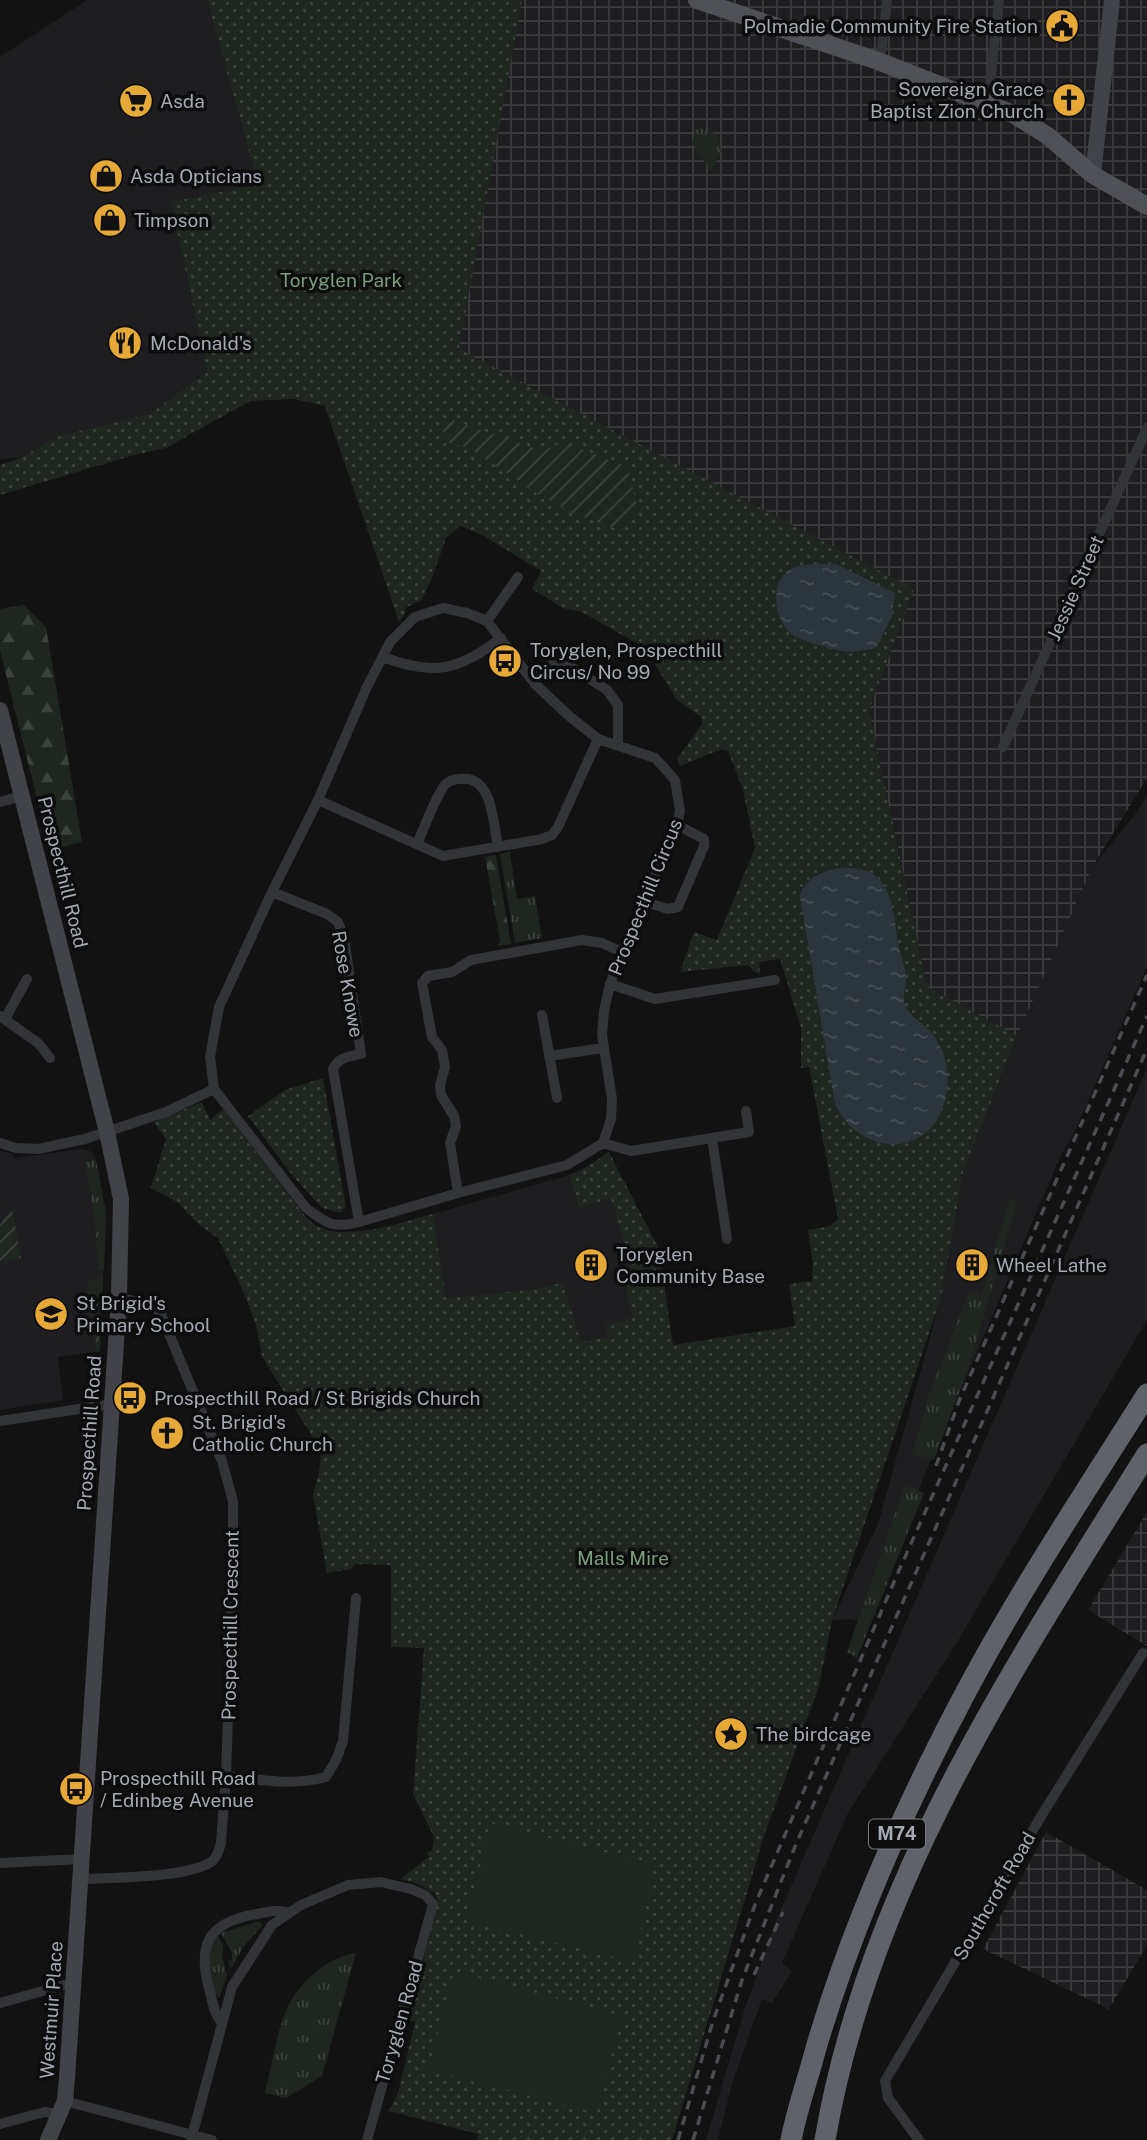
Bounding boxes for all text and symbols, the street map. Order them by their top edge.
public building icon: Polmadie Community Fire Station [1043,7,1081,45]
place label: Polmadie Community Fire Station [744,15,1038,37]
place label: Sovereign Grace Baptist Zion Church [870,78,1044,122]
church icon: Sovereign Grace Baptist Zion Church [1050,81,1088,119]
supermarket icon: Asda [117,82,155,120]
place label: Asda [160,90,205,112]
shop icon: Asda Opticians [87,157,125,195]
place label: Asda Opticians [130,165,262,187]
shop icon: Timpson [91,201,129,239]
place label: Timpson [134,209,209,231]
park label: Toryglen Park [280,269,402,291]
restaurant icon: McDonald's [106,324,144,362]
place label: McDonald's [150,332,252,354]
street label: Jessie Street [1042,532,1108,644]
place label: Toryglen, Prospecthill Circus/ No 99 [530,639,722,683]
bus stop icon: Toryglen, Prospecthill Circus/ No 99 [486,642,524,680]
street label: Prospecthill Road [33,794,93,950]
street label: Prospecthill Circus [604,816,686,978]
street label: Rose Knowe [328,929,368,1039]
place label: Toryglen Community Base [616,1243,765,1287]
building icon: Toryglen Community Base [572,1246,610,1284]
building icon: Wheel Lathe [953,1246,991,1284]
place label: Wheel Lathe [996,1254,1107,1276]
place label: St Brigid's Primary School [76,1292,211,1336]
school or university icon: St Brigid's Primary School [32,1295,70,1333]
street label: Prospecthill Road [73,1355,105,1511]
bus stop icon: Prospecthill Road / St Brigids Church [111,1379,149,1417]
place label: Prospecthill Road / St Brigids Church [154,1387,480,1409]
place label: St. Brigid's Catholic Church [192,1411,333,1455]
church icon: St. Brigid's Catholic Church [148,1414,186,1452]
street label: Prospecthill Crescent [217,1530,243,1720]
park label: Malls Mire [577,1547,669,1569]
place icon: The birdcage [712,1715,750,1753]
place label: The birdcage [756,1723,871,1745]
place label: Prospecthill Road / Edinbeg Avenue [100,1767,256,1811]
bus stop icon: Prospecthill Road / Edinbeg Avenue [57,1770,95,1808]
road number: M74 [869,1820,925,1848]
street label: Southcroft Road [948,1828,1040,1964]
street label: Westmuir Place [35,1940,67,2080]
street label: Toryglen Road [371,1958,427,2086]

